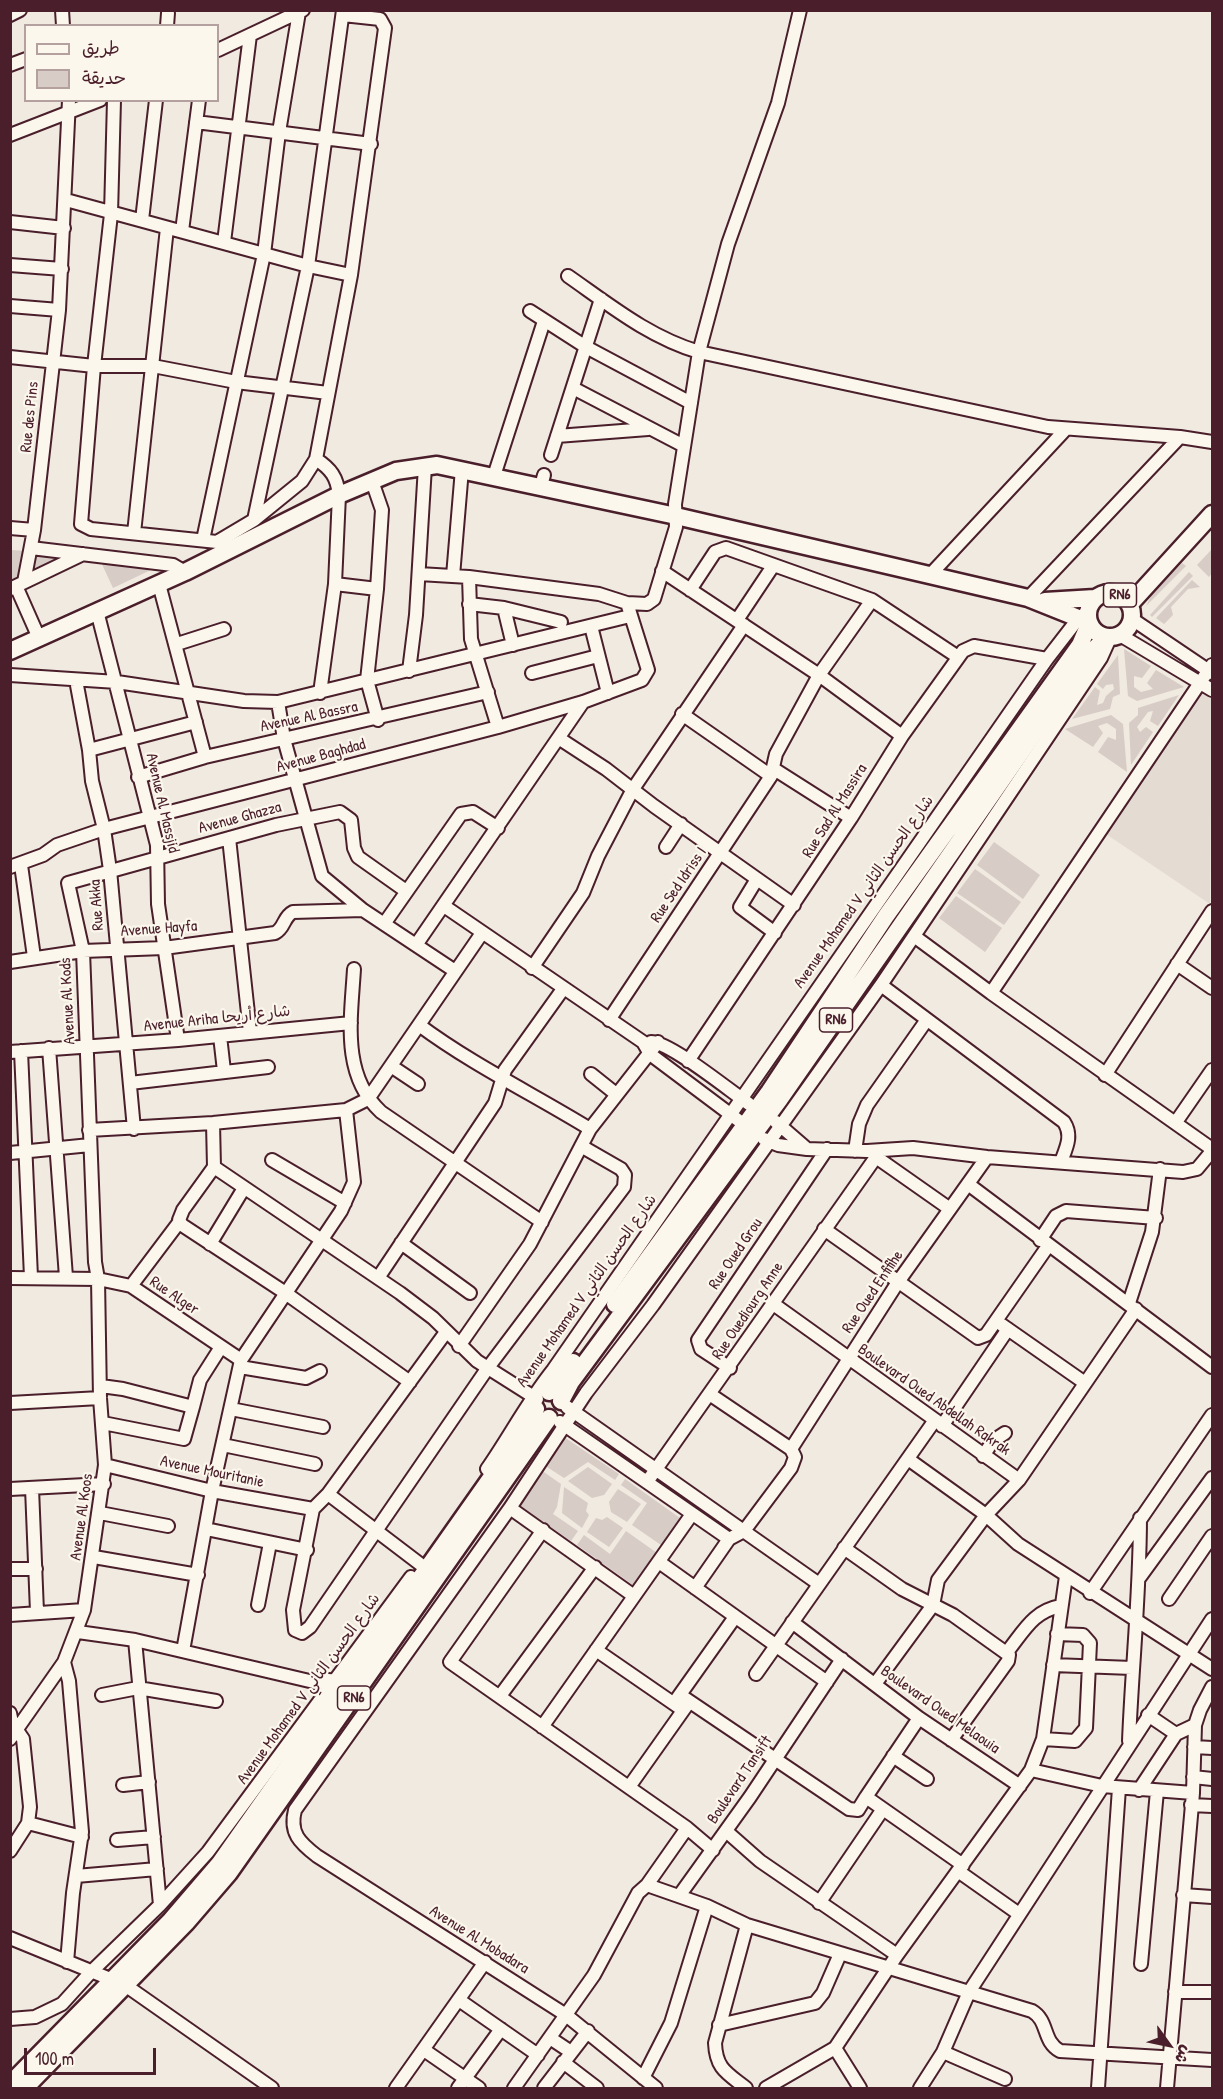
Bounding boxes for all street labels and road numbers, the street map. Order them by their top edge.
street label: Rue des Pins [17,381,43,453]
road number: RN6 [1104,583,1136,607]
street label: Avenue Al Bassra [259,697,359,737]
street label: Avenue Baghdad [274,735,368,777]
street label: Avenue Al Massjid [141,751,183,855]
street label: Rue Sad Al Massira [798,760,872,862]
street label: Avenue Mohamed V شارع الحسن الثاني [790,792,938,992]
street label: Avenue Ghazza [197,798,283,838]
street label: Rue Sed Idriss I [647,844,711,926]
street label: Rue Akka [86,879,108,931]
street label: Avenue Hayfa [120,917,198,941]
street label: Avenue Al Kods [56,957,80,1045]
street label: Avenue Ariha شارع أريحا [143,1002,291,1036]
road number: RN6 [820,1008,852,1032]
street label: Avenue Mohamed V شارع الحسن الثاني [513,1191,661,1391]
street label: Rue Oued Grou [705,1215,767,1293]
street label: Rue Oued Enfifihe [838,1247,908,1337]
street label: Rue Ouediourg Anne [708,1259,788,1363]
street label: Rue Alger [146,1273,202,1319]
street label: Boulevard Oued Abdellah Rakrak [854,1340,1014,1460]
street label: Avenue Mouritanie [158,1452,266,1492]
street label: Avenue Al Koos [66,1472,98,1562]
street label: Avenue Mohamed V شارع الحسن الثاني [233,1590,385,1788]
street label: Boulevard Oued Melaouia [877,1662,1003,1758]
road number: RN6 [338,1686,370,1710]
street label: Boulevard Tansift [703,1732,777,1828]
street label: Avenue Al Mobadara [426,1902,532,1978]

